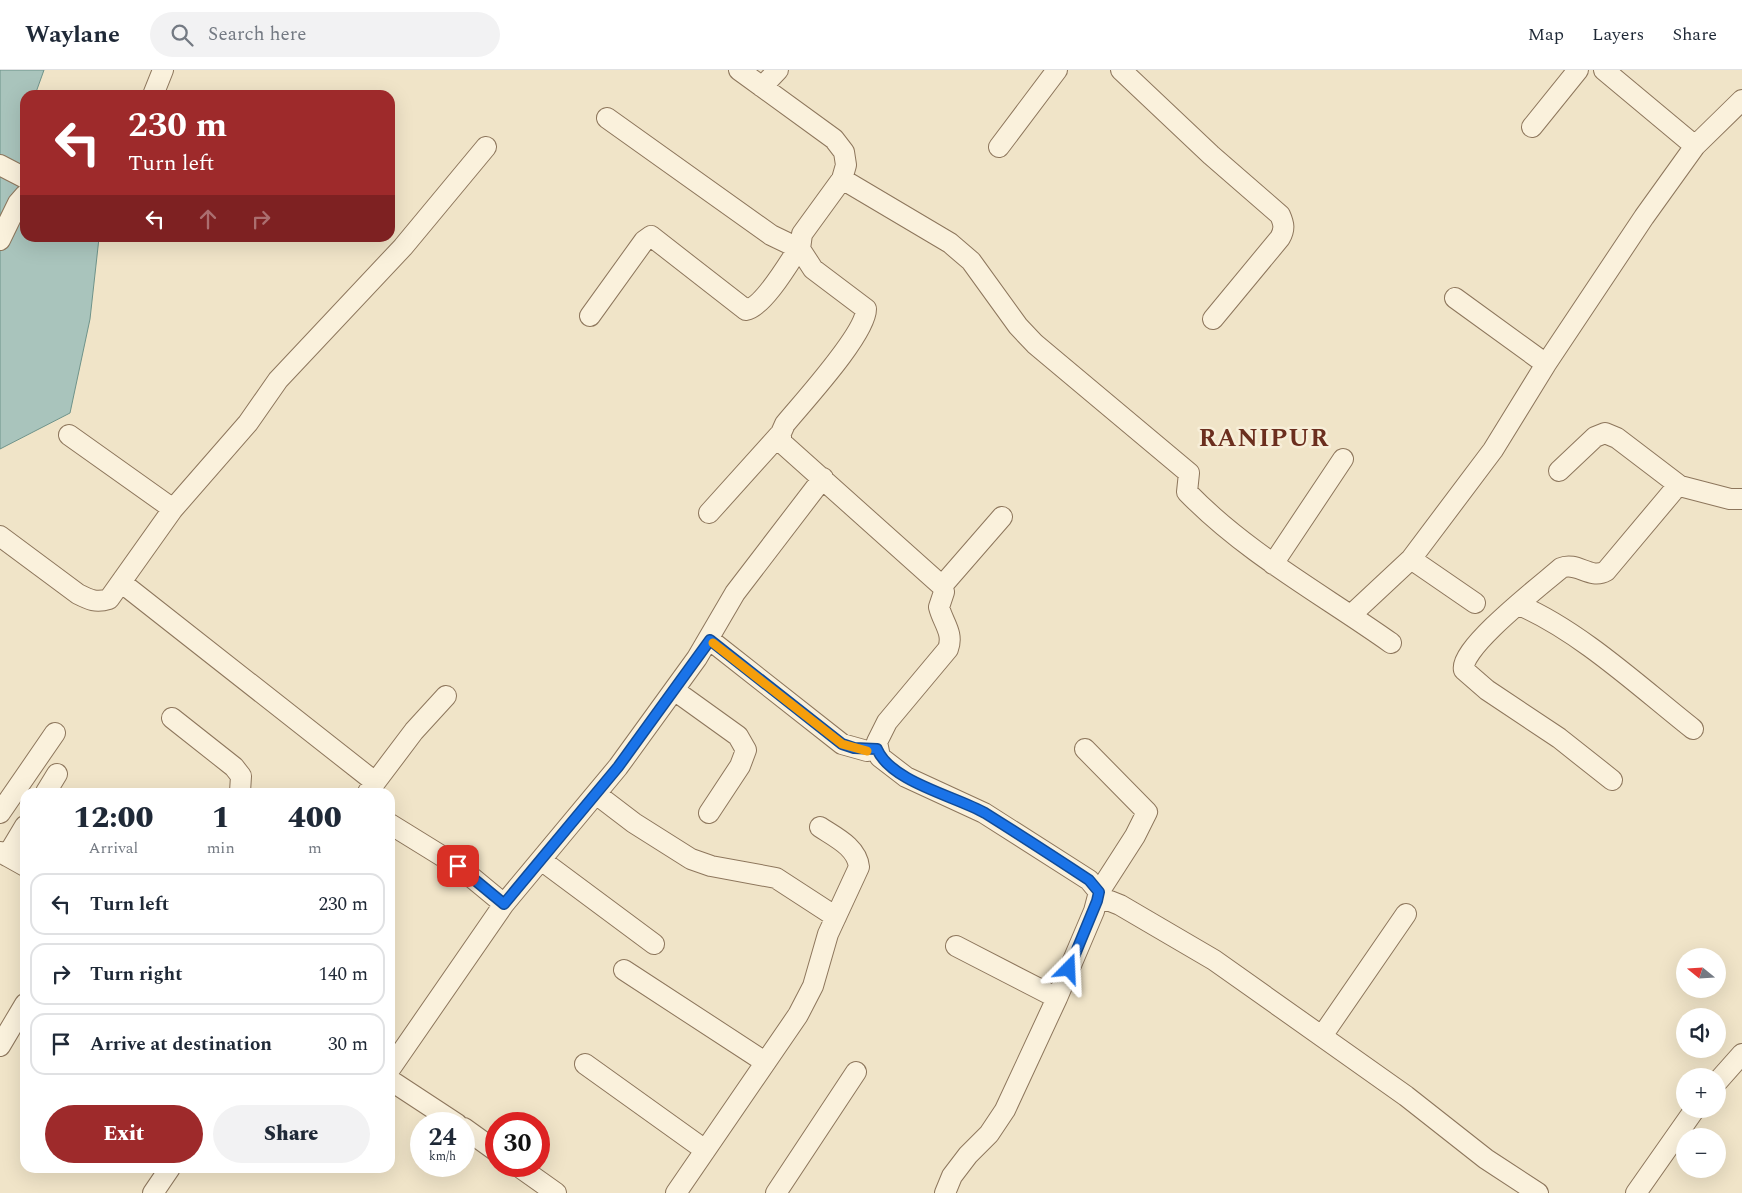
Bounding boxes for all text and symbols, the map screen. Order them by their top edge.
search box [150,12,500,57]
text: Waylane [25,17,120,53]
text: Search here [208,20,306,49]
icon: search [168,21,196,49]
text: Map [1528,21,1564,48]
text: Layers [1592,21,1644,48]
text: Share [1672,21,1717,48]
text: 230 m [128,99,227,152]
icon: left [45,110,110,175]
text: Turn left [128,147,214,180]
icon: left [141,205,169,233]
icon: ahead [194,205,222,233]
icon: right [247,205,275,233]
district label: RANIPUR [1199,420,1329,458]
text: 12:00 [73,795,154,841]
text: 1 [212,795,230,841]
text: 400 [288,795,342,841]
text: Arrival [88,836,138,860]
text: min [207,836,235,860]
text: m [308,836,322,860]
pin [437,845,479,887]
icon: arrive [444,852,472,880]
icon: left [47,890,75,918]
text: Turn left [90,890,169,919]
text: 230 m [318,890,368,919]
position arrow [1042,942,1094,994]
north arrow [1676,948,1726,998]
map controls [1676,948,1726,1178]
icon: right [47,960,75,988]
text: Turn right [90,960,183,989]
text: 140 m [318,960,368,989]
button: sound [1676,1008,1726,1058]
icon: arrive [47,1030,75,1058]
text: Arrive at destination [90,1030,272,1059]
text: 30 m [328,1030,368,1059]
button: + [1676,1068,1726,1118]
button: Exit [45,1105,203,1163]
button: Share [213,1105,370,1163]
speed limit sign: 30 [485,1112,550,1177]
text: 24 [428,1119,457,1157]
button: − [1676,1128,1726,1178]
text: km/h [429,1147,456,1166]

